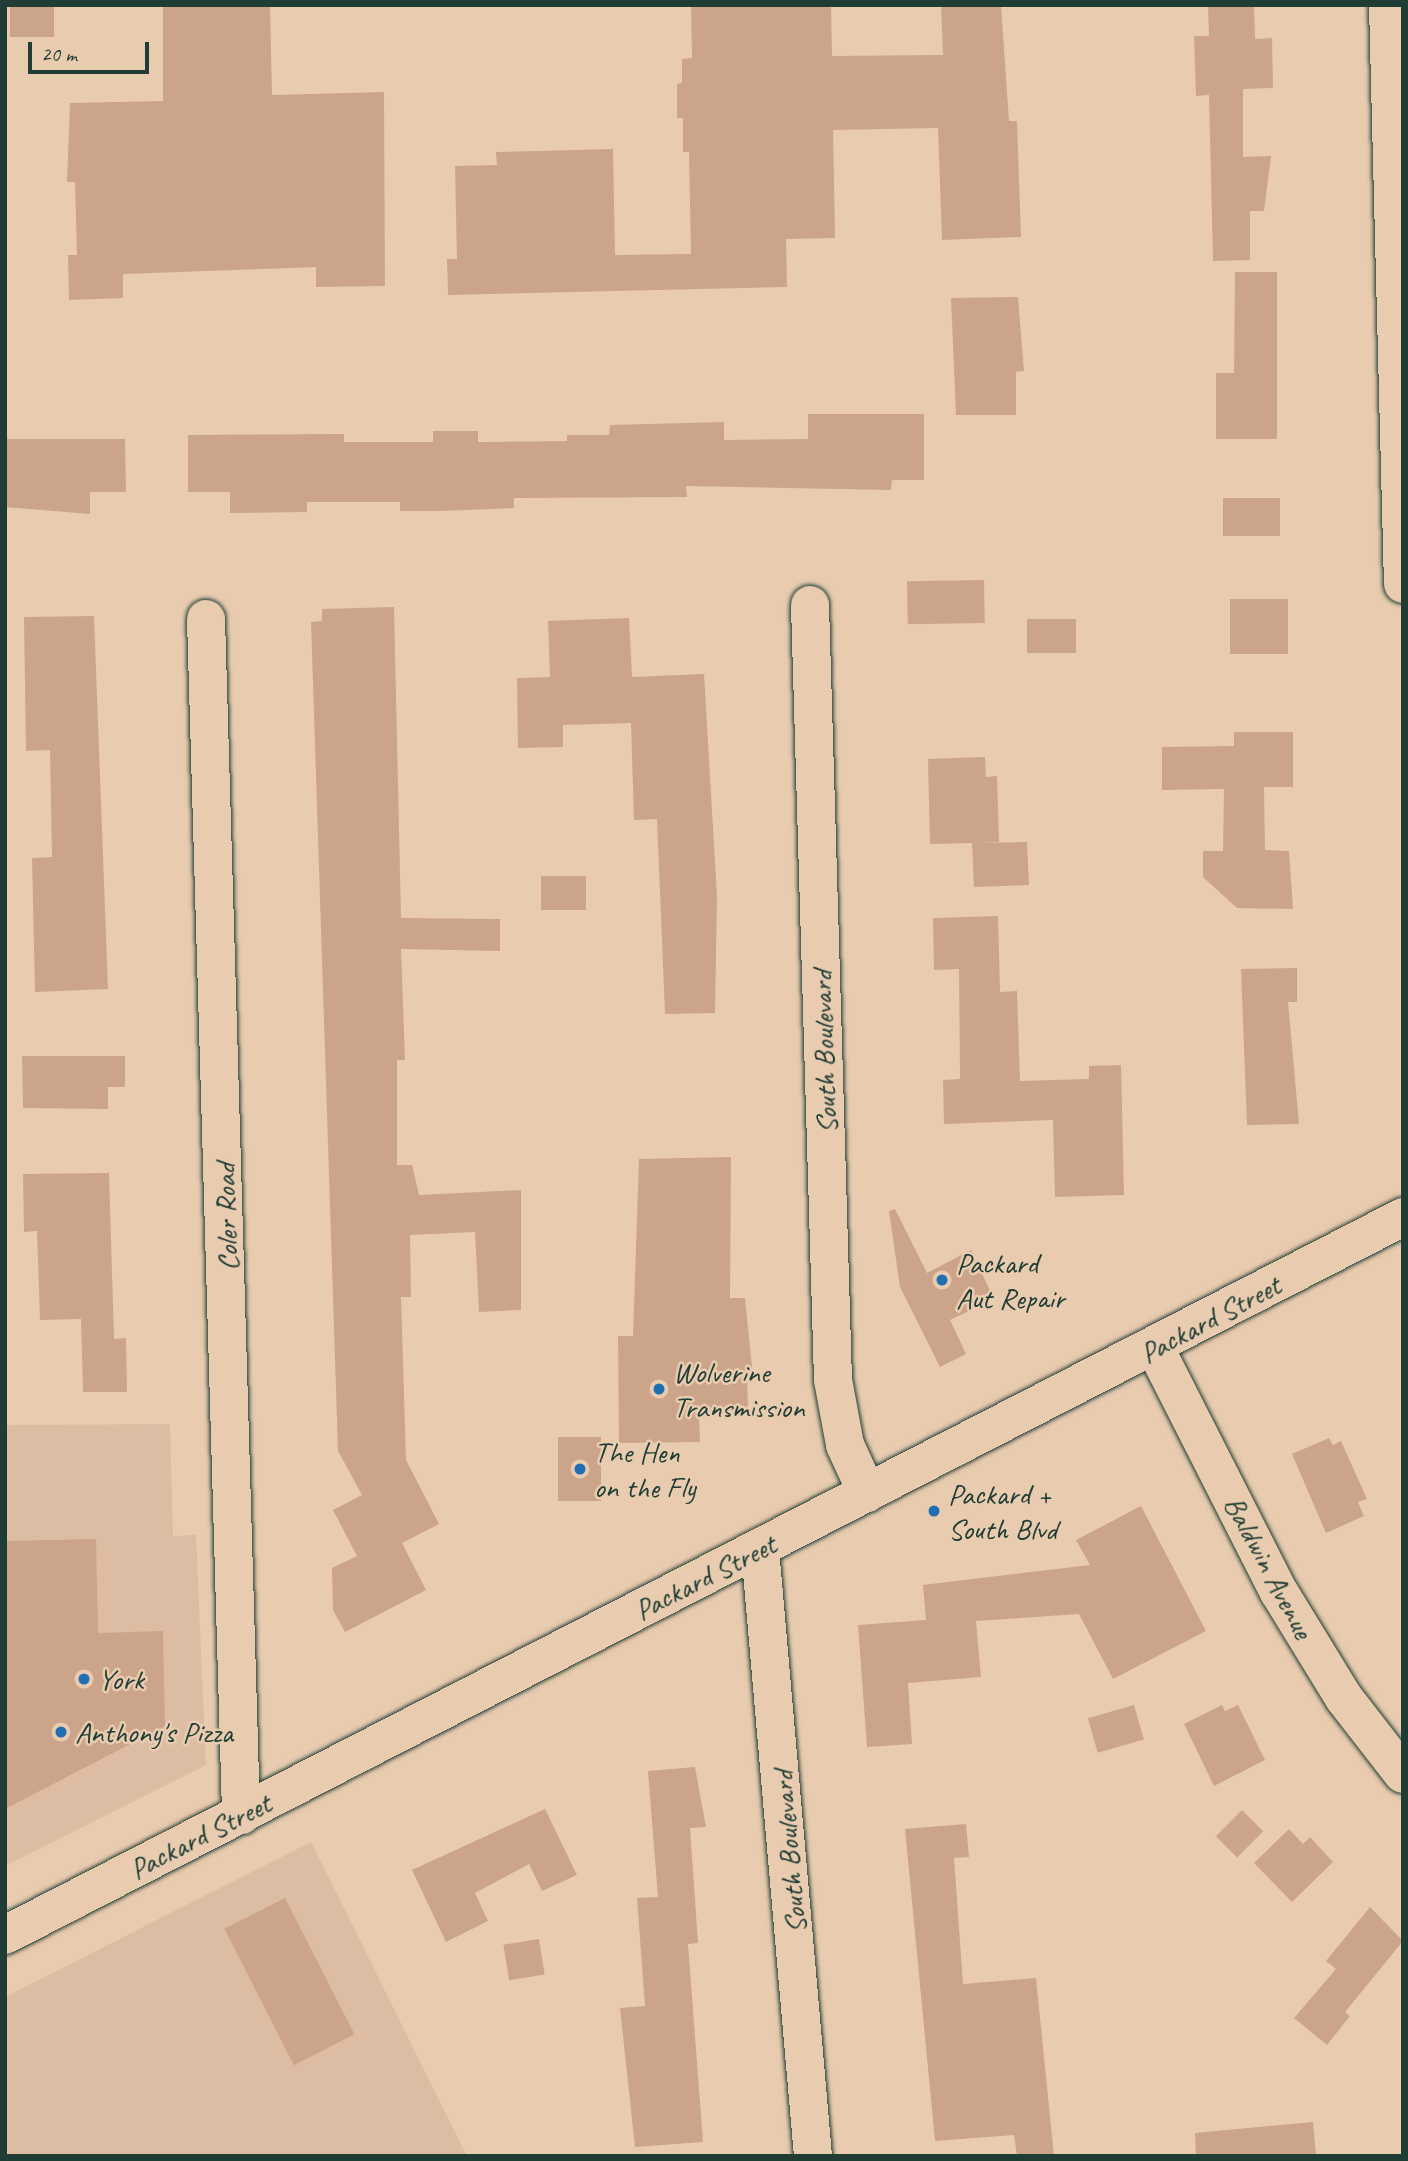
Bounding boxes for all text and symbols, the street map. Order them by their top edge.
scale bar [32,28,152,72]
text: 20 m [41,41,77,67]
street label: South Boulevard [803,969,845,1135]
street label: Coler Road [206,1162,246,1272]
place label: Packard Aut Repair [956,1245,1064,1316]
street label: Packard Street [1133,1267,1287,1371]
marker: Packard Aut Repair [934,1272,950,1288]
place label: Wolverine Transmission [673,1354,804,1424]
marker: Wolverine Transmission [651,1381,667,1397]
place label: The Hen on the Fly [594,1434,695,1504]
marker: The Hen on the Fly [572,1461,588,1477]
place label: Packard + South Blvd [948,1476,1057,1546]
street label: Baldwin Avenue [1216,1490,1322,1644]
marker: Packard + South Blvd [926,1503,942,1519]
street label: Packard Street [628,1526,782,1628]
place label: York [98,1661,144,1697]
marker: York [76,1671,92,1687]
place label: Anthony's Pizza [75,1714,233,1750]
marker: Anthony's Pizza [53,1724,69,1740]
street label: South Boulevard [764,1768,814,1936]
street label: Packard Street [123,1785,277,1887]

